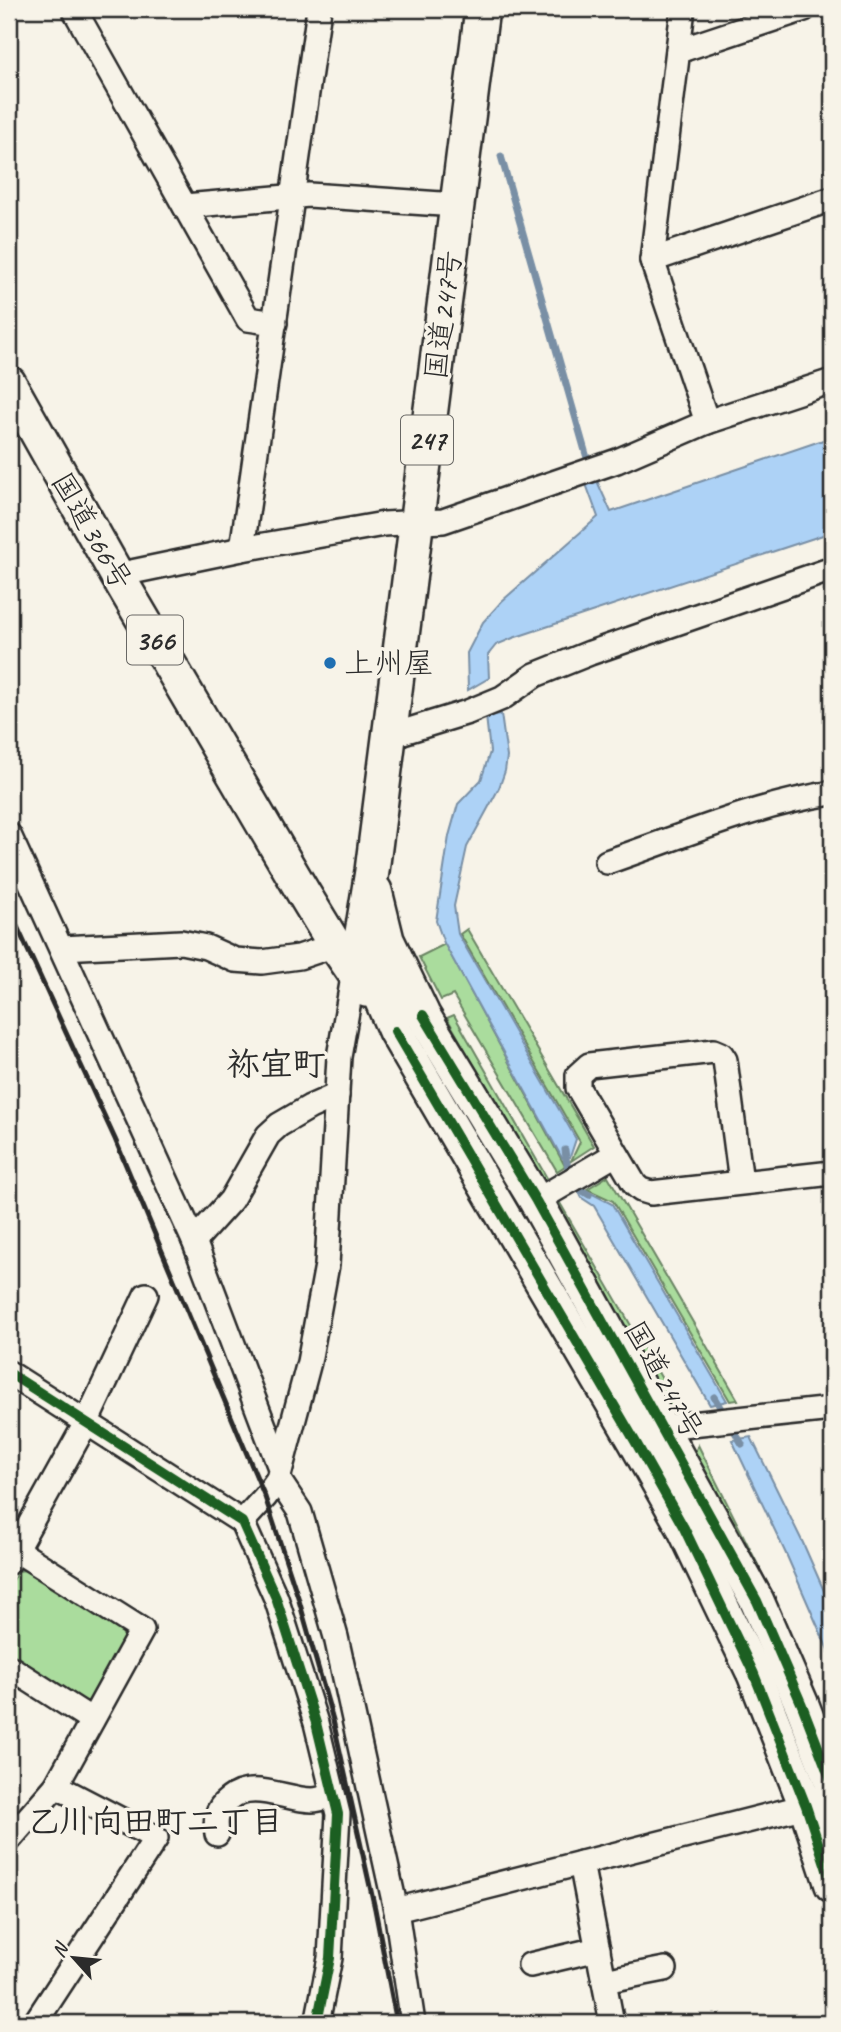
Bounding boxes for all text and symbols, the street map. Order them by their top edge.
street label: 国道247号 [416,248,470,382]
road number: 247 [401,416,453,464]
street label: 国道366号 [43,465,141,597]
road number: 366 [127,616,183,664]
place label: 上州屋 [344,644,434,682]
marker: 上州屋 [322,655,338,671]
district label: 祢宜町 [227,1043,326,1085]
street label: 国道247号 [616,1314,712,1446]
district label: 乙川向田町二丁目 [27,1801,283,1842]
north arrow [38,1924,108,1994]
text: N [46,1937,75,1961]

